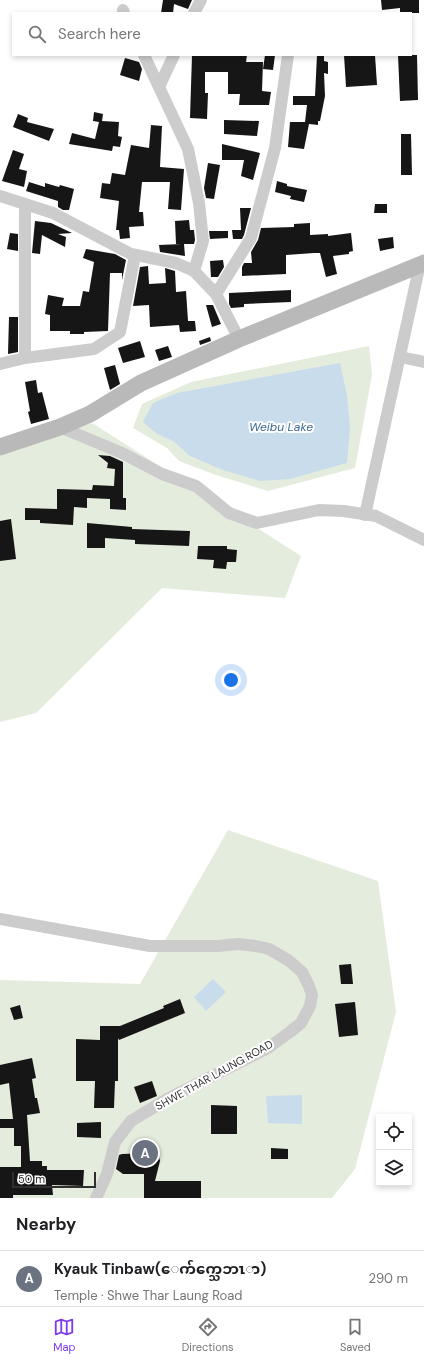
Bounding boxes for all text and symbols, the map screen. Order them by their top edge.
search box [12,12,412,56]
icon: search [26,23,48,45]
text: Search here [58,24,141,44]
water label: Weibu Lake [249,419,313,435]
your location [221,670,241,690]
street label: SHWE THAR LAUNG ROAD [153,1037,276,1113]
map controls [376,1114,412,1186]
button: locate [376,1114,412,1150]
pin: A [132,1138,158,1168]
button: layers [376,1150,412,1186]
scale bar [12,1170,96,1189]
text: 50 m [18,1172,45,1186]
text: Nearby [16,1213,76,1235]
text: Kyauk Tinbaw(ေက်က္သေဘၤာ) [54,1259,266,1279]
text: A [24,1270,34,1287]
text: 290 m [369,1270,408,1287]
text: Temple · Shwe Thar Laung Road [54,1287,242,1304]
tab: Map [53,1316,75,1354]
tab: Directions [182,1316,234,1354]
tab: Saved [340,1316,371,1354]

